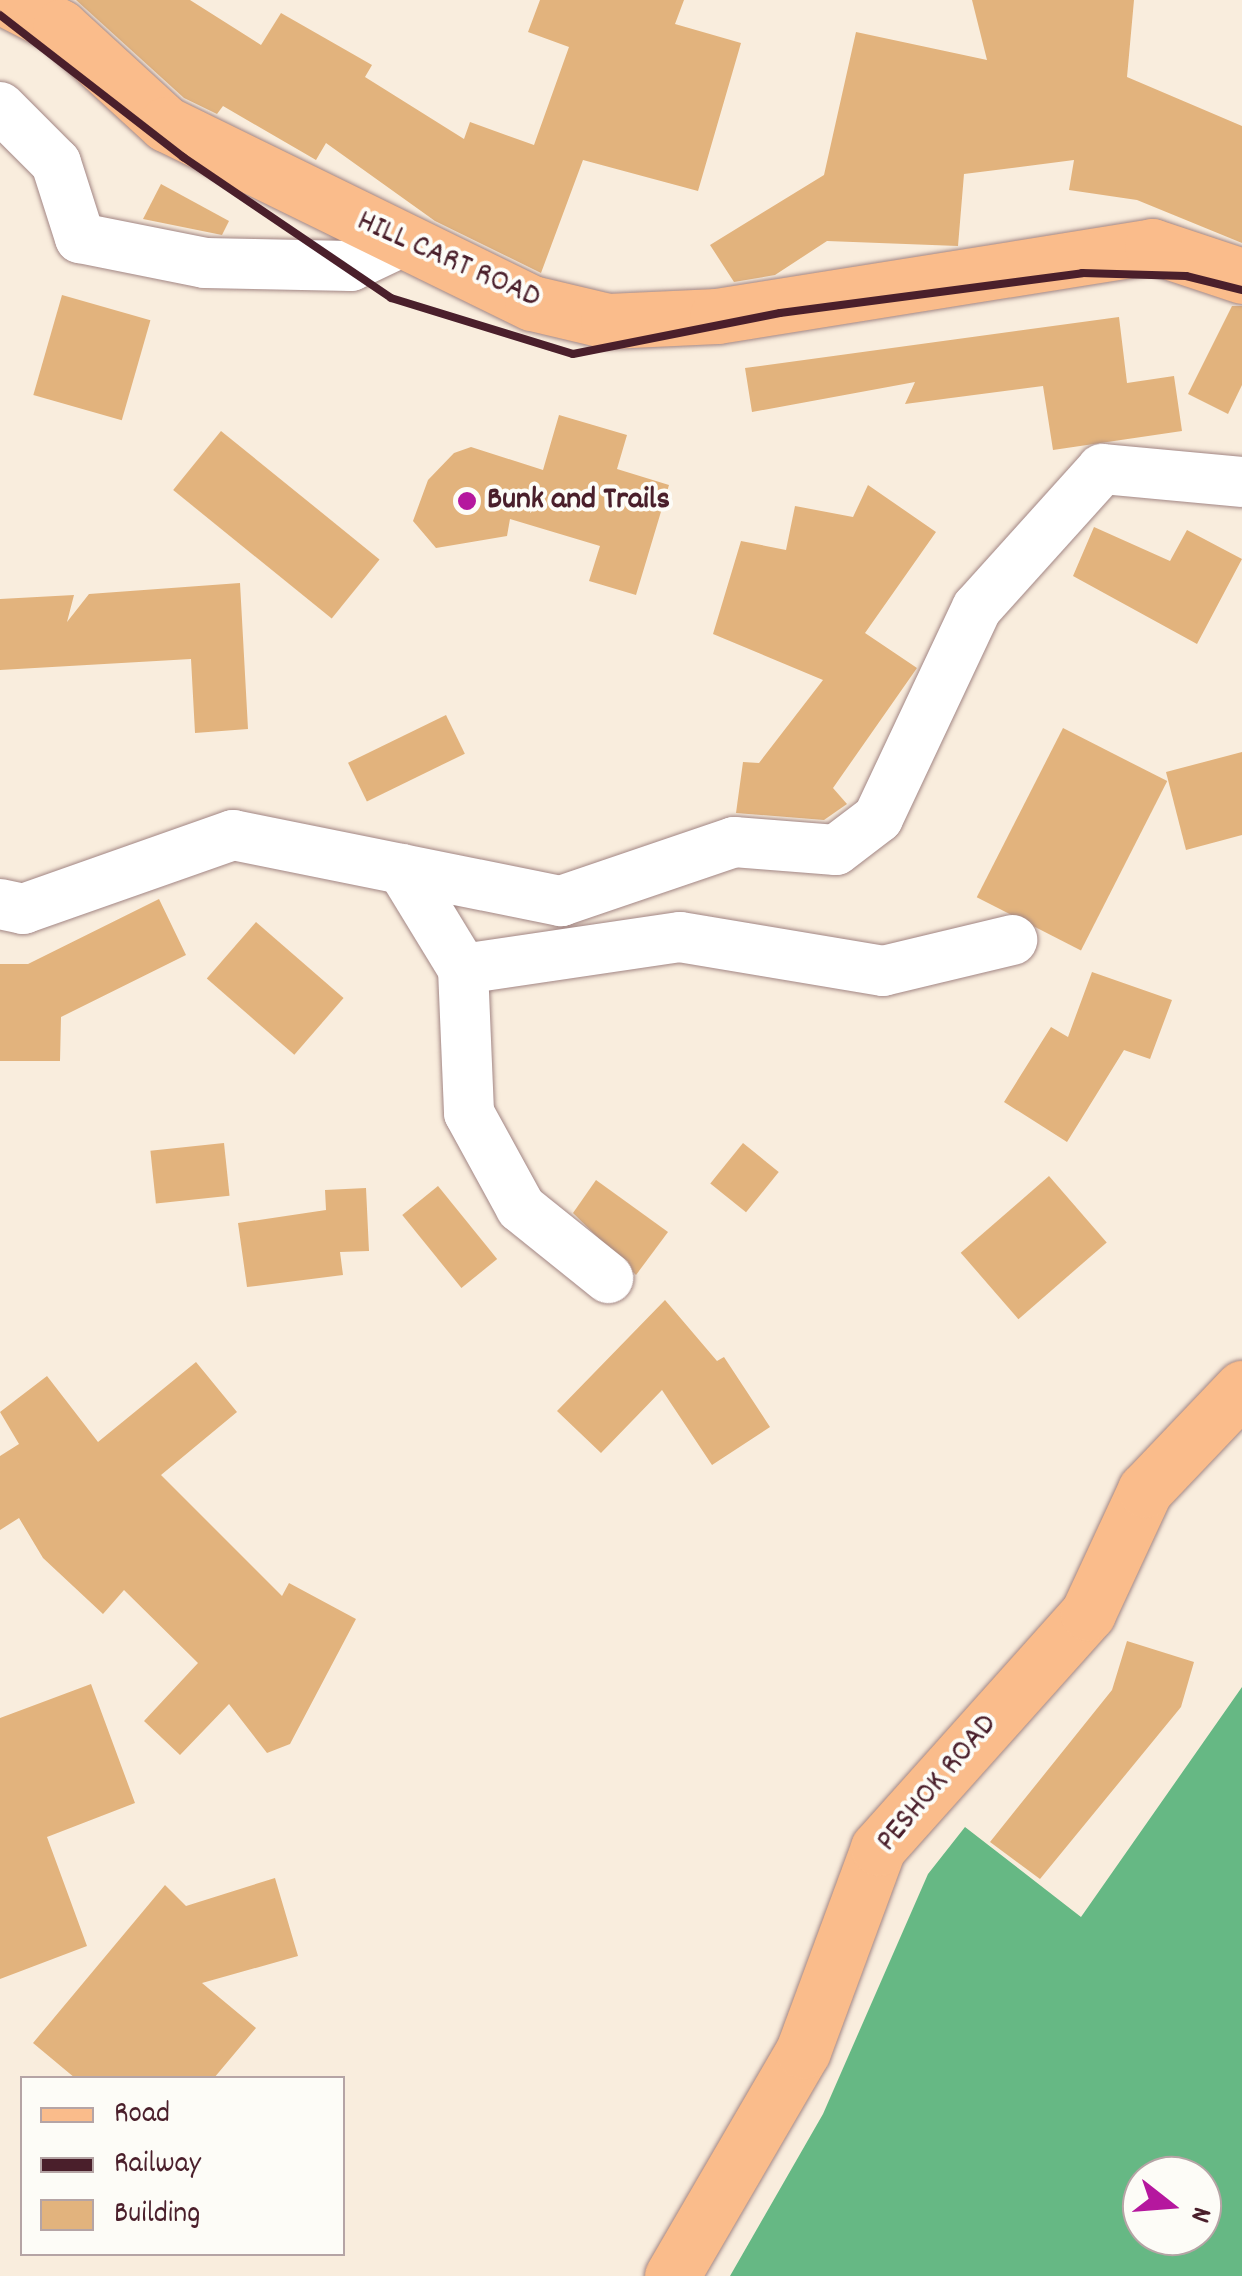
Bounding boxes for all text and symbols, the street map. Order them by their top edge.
street label: HILL CART ROAD [350,203,546,319]
place label: Bunk and Trails [487,482,670,520]
marker: Bunk and Trails [456,490,478,512]
street label: PESHOK ROAD [869,1707,1007,1861]
legend [20,2076,345,2256]
text: Road [114,2094,170,2137]
text: Railway [114,2144,201,2187]
north arrow [1122,2156,1222,2256]
text: Building [114,2194,200,2237]
text: N [1178,2202,1220,2227]

